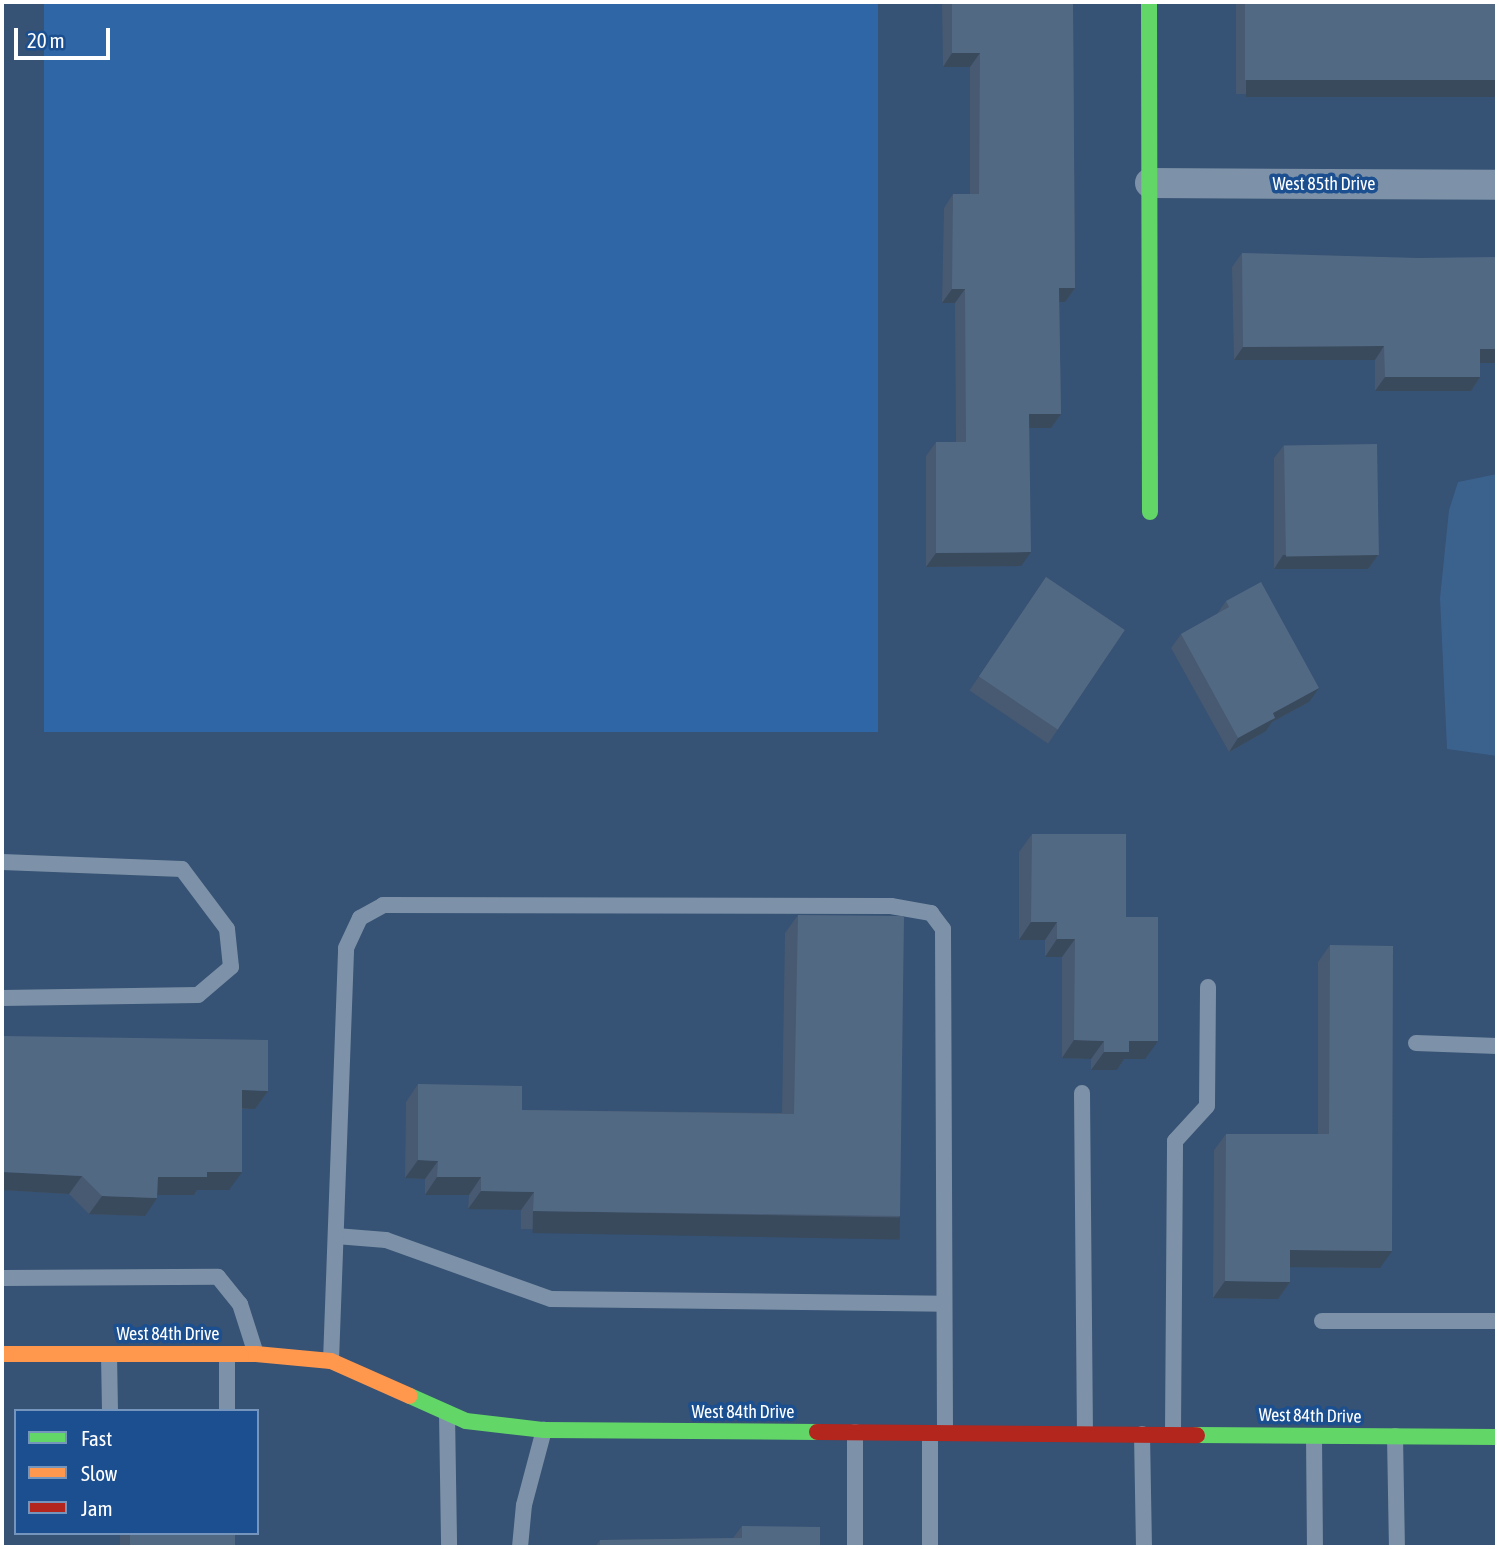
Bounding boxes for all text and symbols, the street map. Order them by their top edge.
scale bar [18,14,114,58]
text: 20 m [27,28,65,52]
street label: West 85th Drive [1273,173,1375,195]
street label: West 84th Drive [117,1323,219,1345]
street label: West 84th Drive [692,1401,794,1423]
street label: West 84th Drive [1258,1404,1362,1428]
legend [14,1409,259,1535]
text: Fast [81,1426,112,1450]
text: Slow [81,1461,117,1485]
text: Jam [81,1496,113,1520]

